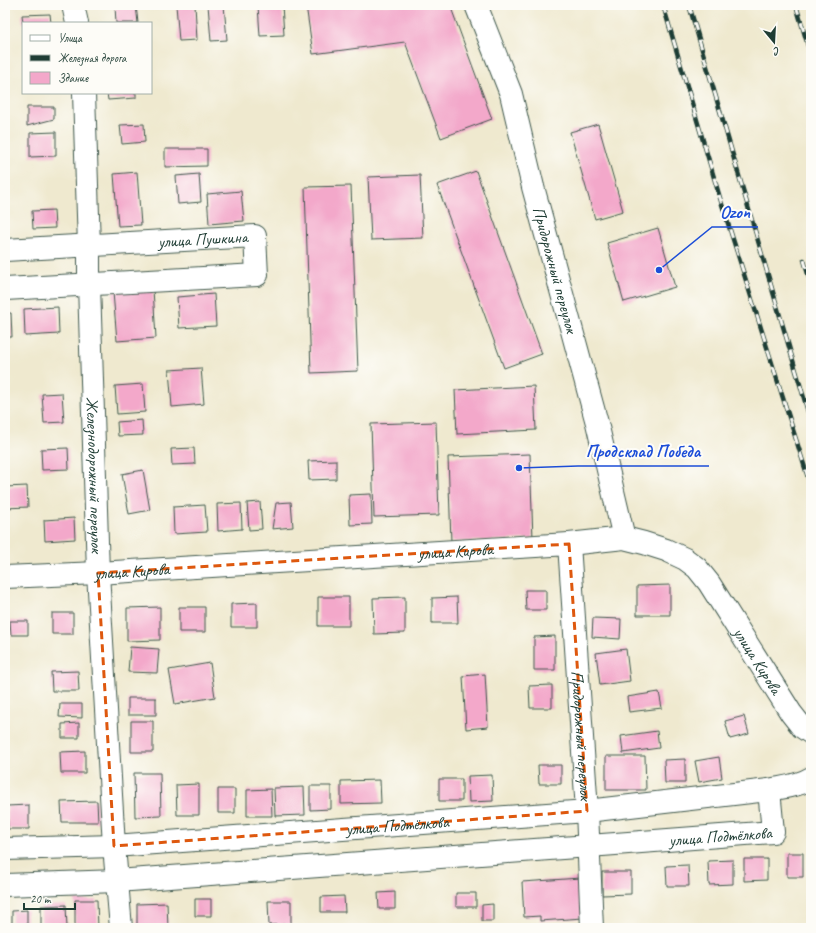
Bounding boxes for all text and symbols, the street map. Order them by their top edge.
legend [22,22,152,94]
north arrow [754,22,794,62]
text: Улица [58,30,83,46]
text: С [771,44,782,59]
text: Железная дорога [58,50,127,66]
text: Здание [58,70,89,86]
callout: Ozon [712,197,758,227]
text: Ozon [720,201,751,223]
street label: Придорожный переулок [528,204,583,337]
street label: улица Пушкина [156,226,250,252]
street label: Железнодорожный переулок [82,397,108,555]
callout: Продсклад Победа [578,436,709,466]
text: Продсклад Победа [586,440,701,462]
street label: улица Кирова [416,538,495,564]
street label: улица Кирова [93,558,172,584]
street label: улица Кирова [728,622,788,700]
street label: Придорожный переулок [567,670,597,803]
street label: улица Подтёлкова [344,811,451,839]
street label: улица Подтёлкова [667,822,774,850]
scale bar [24,885,75,911]
text: 20 m [30,891,52,907]

